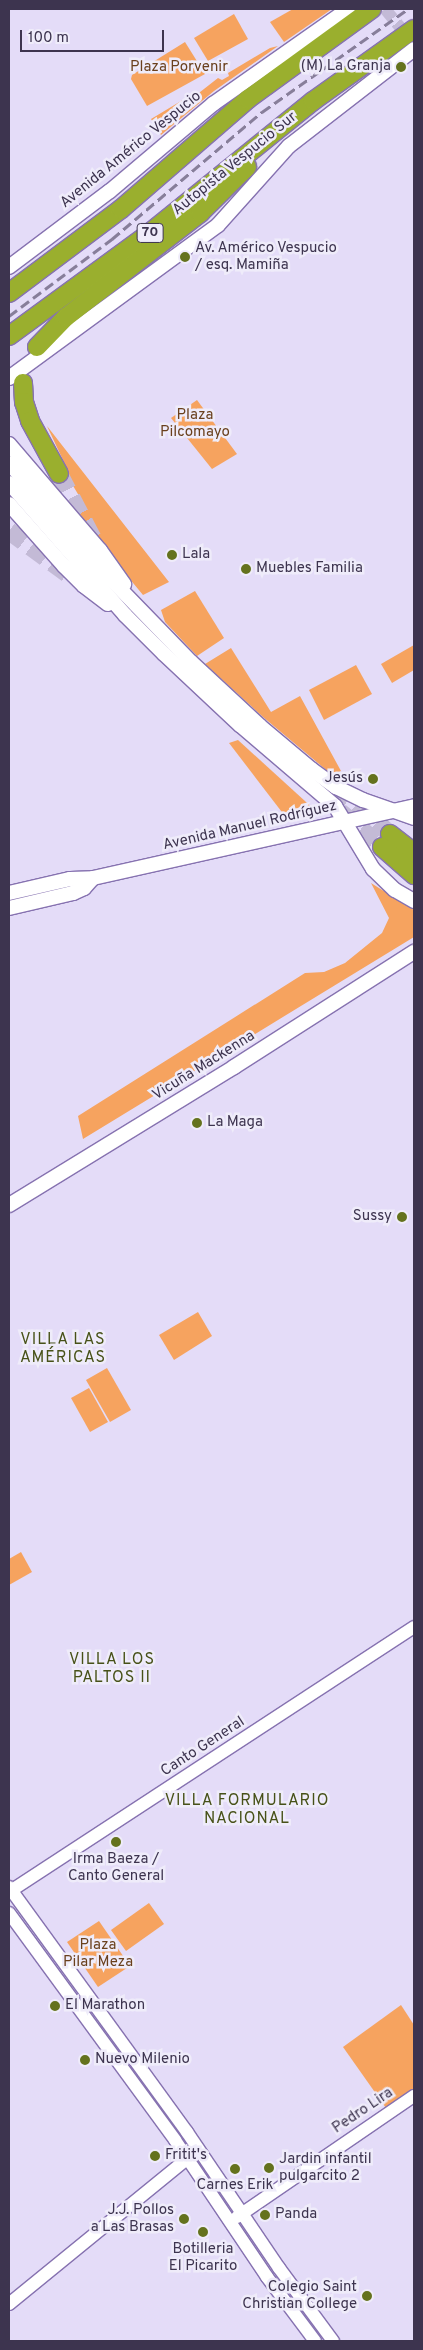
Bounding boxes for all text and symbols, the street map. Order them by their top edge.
scale bar [22,20,166,52]
text: 100 m [28,29,69,48]
place label: (M) La Granja [301,58,391,76]
park label: Plaza Porvenir [130,59,228,77]
marker: (M) La Granja [395,61,407,73]
street label: Avenida Américo Vespucio [56,87,206,213]
street label: Autopista Vespucio Sur [169,108,301,220]
road number: 70 [136,222,164,244]
place label: Av. Américo Vespucio / esq. Mamiña [195,239,338,274]
marker: Av. Américo Vespucio / esq. Mamiña [179,251,191,263]
park label: Plaza Pilcomayo [160,406,230,441]
place label: Lala [182,546,210,564]
marker: Lala [166,549,178,561]
place label: Muebles Familia [256,560,363,578]
marker: Muebles Familia [240,563,252,575]
place label: Jesús [325,770,363,788]
marker: Jesús [367,773,379,785]
street label: Avenida Manuel Rodríguez [161,797,339,855]
street label: Vicuña Mackenna [149,1027,259,1105]
place label: La Maga [207,1114,263,1132]
marker: La Maga [191,1117,203,1129]
place label: Sussy [353,1208,392,1226]
marker: Sussy [396,1211,408,1223]
district label: VILLA LAS AMÉRICAS [19,1330,107,1368]
district label: VILLA LOS PALTOS II [67,1650,157,1688]
street label: Canto General [158,1713,248,1781]
district label: VILLA FORMULARIO NACIONAL [162,1791,332,1829]
marker: Irma Baeza / Canto General [110,1836,122,1848]
place label: Irma Baeza / Canto General [68,1850,164,1885]
park label: Plaza Pilar Meza [63,1936,133,1971]
place label: El Marathon [65,1997,145,2015]
marker: El Marathon [49,2000,61,2012]
place label: Nuevo Milenio [95,2051,190,2069]
marker: Nuevo Milenio [79,2054,91,2066]
street label: Pedro Lira [329,2084,397,2138]
place label: Fritit's [165,2147,207,2165]
marker: Fritit's [149,2150,161,2162]
place label: Jardin infantil pulgarcito 2 [279,2150,372,2185]
marker: Jardin infantil pulgarcito 2 [263,2162,275,2174]
marker: Carnes Erik [229,2163,241,2175]
place label: Carnes Erik [196,2177,274,2195]
place label: J.J. Pollos a Las Brasas [91,2201,174,2236]
place label: Panda [275,2206,317,2224]
marker: Panda [259,2209,271,2221]
marker: J.J. Pollos a Las Brasas [178,2213,190,2225]
marker: Botilleria El Picarito [197,2226,209,2238]
place label: Botilleria El Picarito [169,2240,237,2275]
place label: Colegio Saint Christian College [242,2278,357,2313]
marker: Colegio Saint Christian College [361,2290,373,2302]

